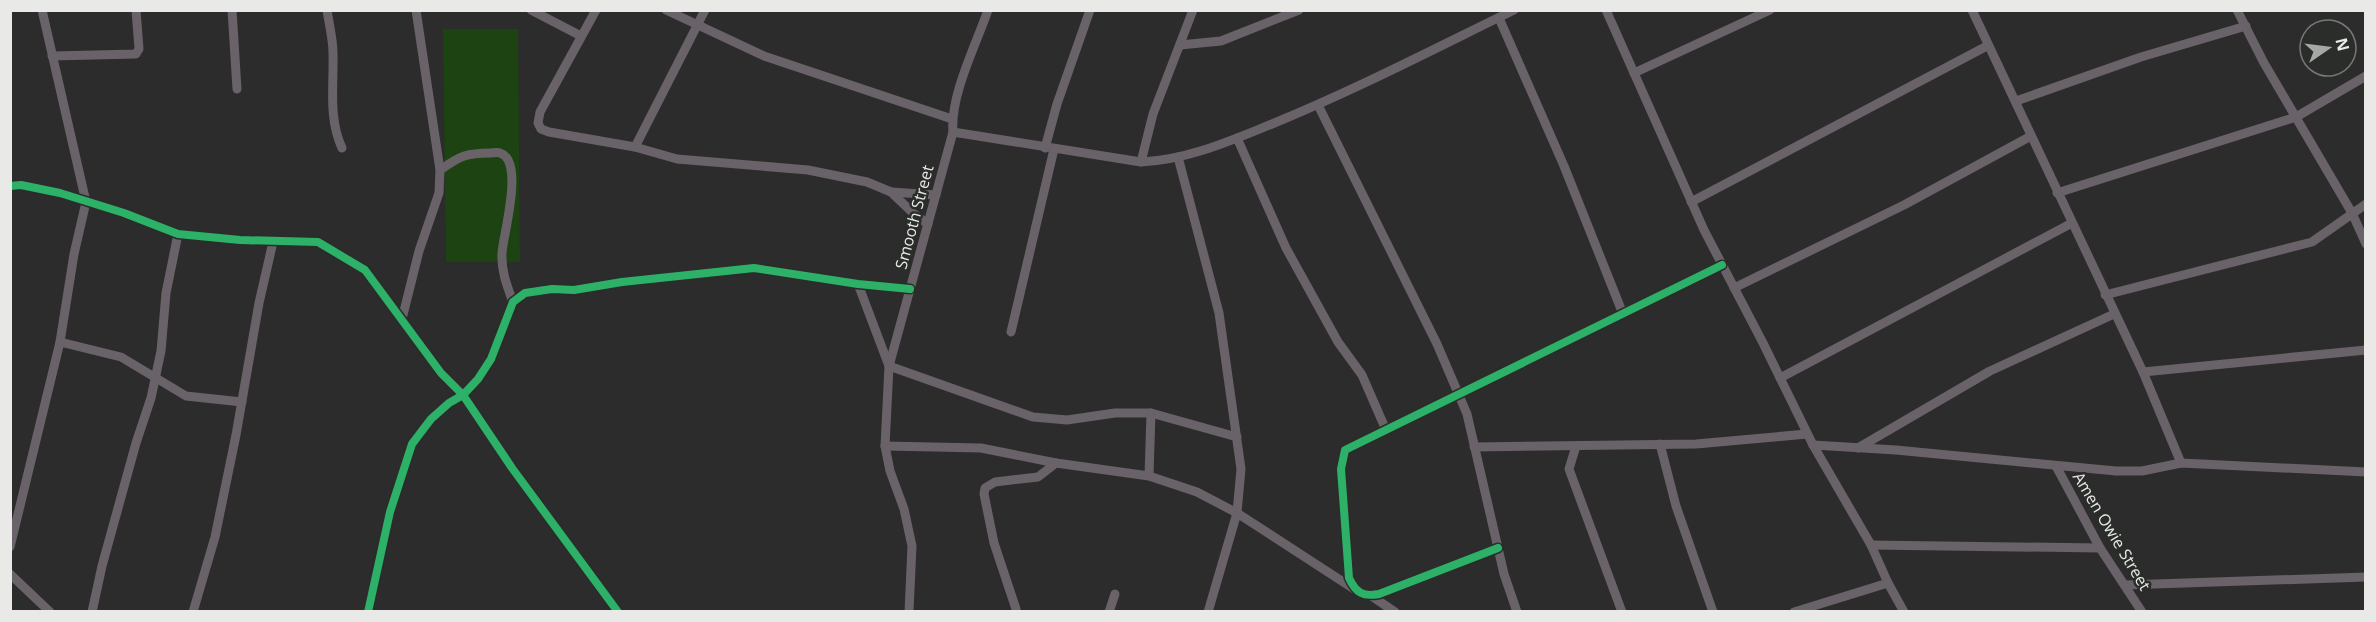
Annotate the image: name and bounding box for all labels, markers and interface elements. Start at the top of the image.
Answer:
north arrow [2298,18,2358,78]
text: N [2330,35,2355,53]
street label: Smooth Street [890,162,939,272]
street label: Amen Owie Street [2068,468,2156,595]

